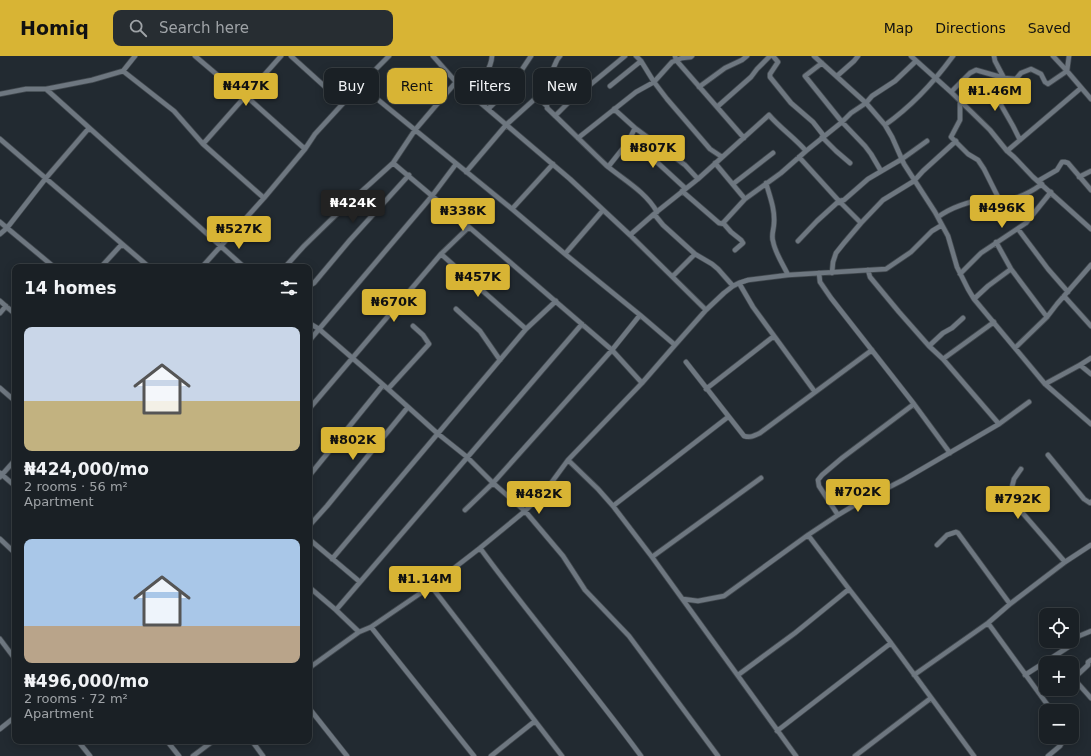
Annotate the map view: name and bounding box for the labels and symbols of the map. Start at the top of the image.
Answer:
pin: ₦447K [218,73,274,107]
pin: ₦1.46M [962,78,1028,112]
pin: ₦807K [625,135,681,169]
pin: ₦424K [325,190,381,224]
pin: ₦496K [974,195,1030,229]
pin: ₦338K [435,198,491,232]
pin: ₦527K [211,216,267,250]
pin: ₦457K [450,264,506,298]
pin: ₦670K [366,289,422,323]
pin: ₦802K [325,427,381,461]
pin: ₦702K [830,479,886,513]
pin: ₦482K [511,481,567,515]
pin: ₦792K [990,486,1046,520]
pin: ₦1.14M [392,566,458,600]

